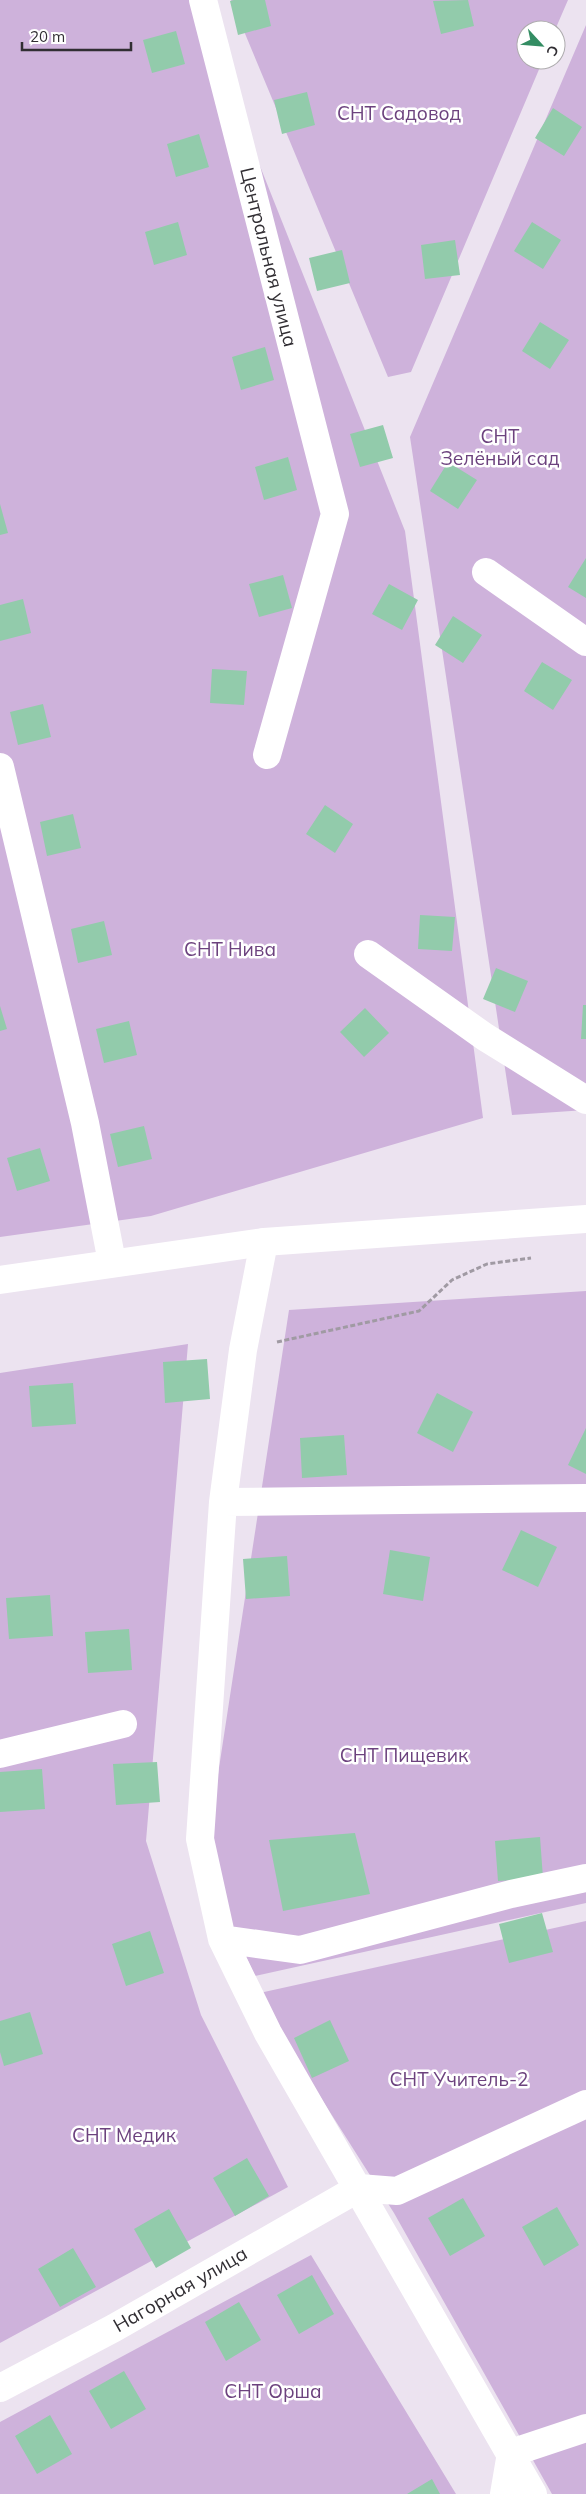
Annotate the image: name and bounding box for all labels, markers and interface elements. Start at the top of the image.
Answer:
scale bar [22,20,131,52]
north arrow [516,20,566,70]
text: 20 m [30,27,65,46]
text: С [542,42,563,59]
park label: СНТ Садовод [337,101,462,125]
street label: Центральная улица [235,165,303,349]
park label: СНТ Зелёный сад [440,424,560,470]
park label: СНТ Нива [184,937,276,961]
park label: СНТ Пищевик [340,1743,469,1767]
park label: СНТ Учитель-2 [390,2067,528,2091]
park label: СНТ Медик [72,2123,177,2147]
street label: Нагорная улица [109,2241,251,2337]
park label: СНТ Орша [224,2379,322,2403]

